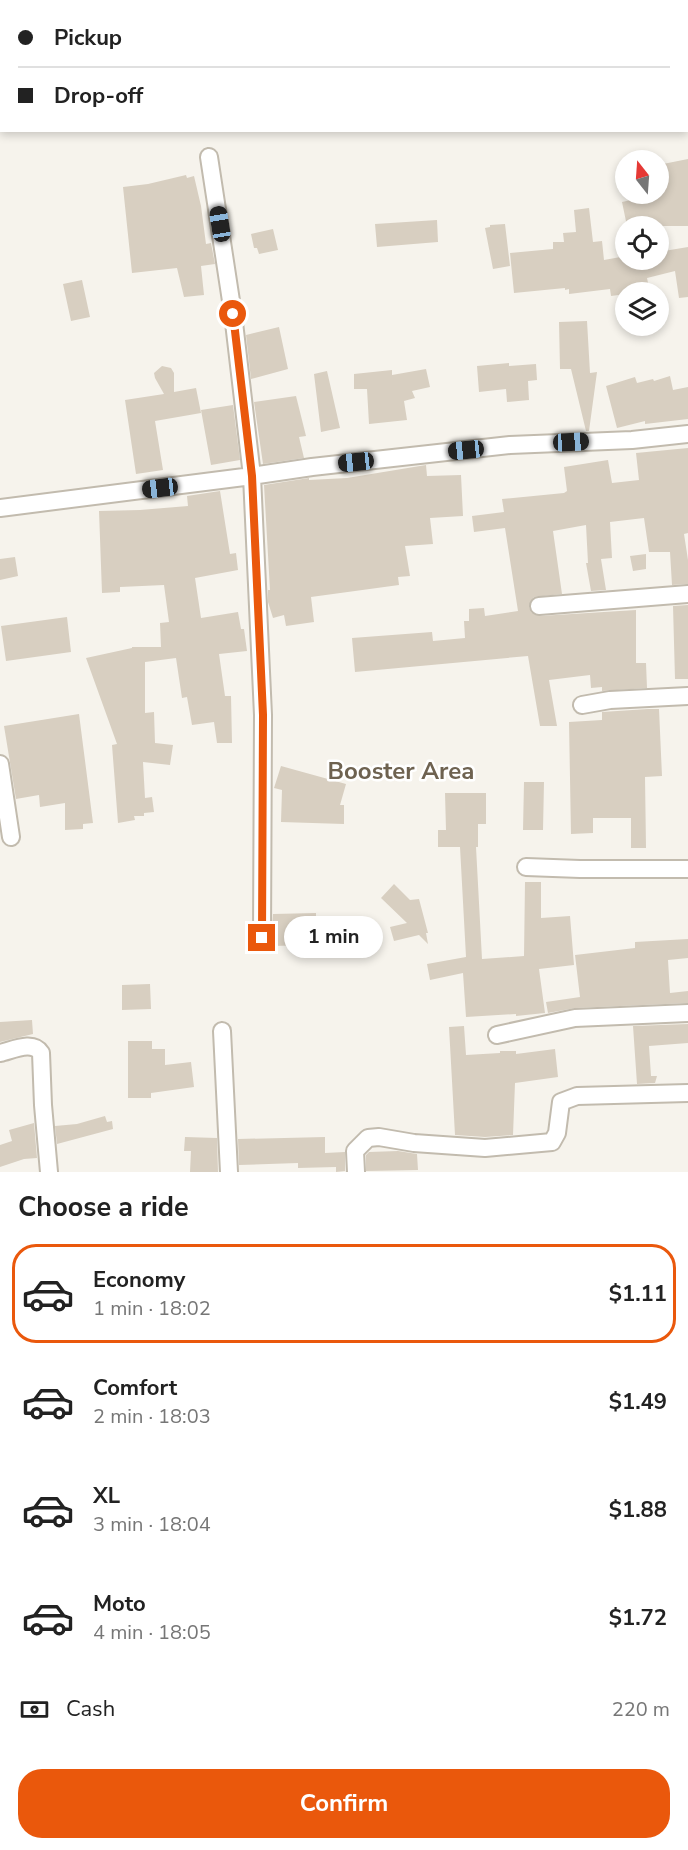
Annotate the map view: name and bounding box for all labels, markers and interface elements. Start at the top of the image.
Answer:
text: Pickup [54,23,122,53]
text: Drop-off [54,81,143,111]
north arrow [615,150,669,204]
map controls [615,150,669,336]
car [208,205,232,243]
button: locate [615,216,669,270]
button: layers [615,282,669,336]
route start [219,300,246,327]
car [553,432,589,452]
car [447,439,485,461]
car [337,451,375,473]
car [141,477,179,499]
district label: Booster Area [328,755,474,787]
callout: 1 min [283,917,382,959]
text: 1 min [308,923,359,950]
route end [248,924,275,951]
text: Choose a ride [18,1189,189,1226]
text: Economy [93,1265,185,1295]
icon: car [21,1267,75,1321]
text: $1.11 [609,1279,667,1309]
text: 1 min · 18:02 [93,1295,211,1322]
text: Comfort [93,1373,177,1403]
icon: car [21,1375,75,1429]
text: $1.49 [609,1387,667,1417]
text: 2 min · 18:03 [93,1403,211,1430]
text: XL [93,1481,120,1511]
icon: car [21,1483,75,1537]
text: $1.88 [609,1495,667,1525]
text: 3 min · 18:04 [93,1511,211,1538]
text: Moto [93,1589,146,1619]
icon: car [21,1591,75,1645]
text: $1.72 [609,1603,667,1633]
text: 4 min · 18:05 [93,1619,211,1646]
icon: cash [18,1693,51,1726]
text: Cash [66,1694,115,1724]
text: 220 m [612,1696,670,1723]
button: Confirm [18,1769,670,1838]

